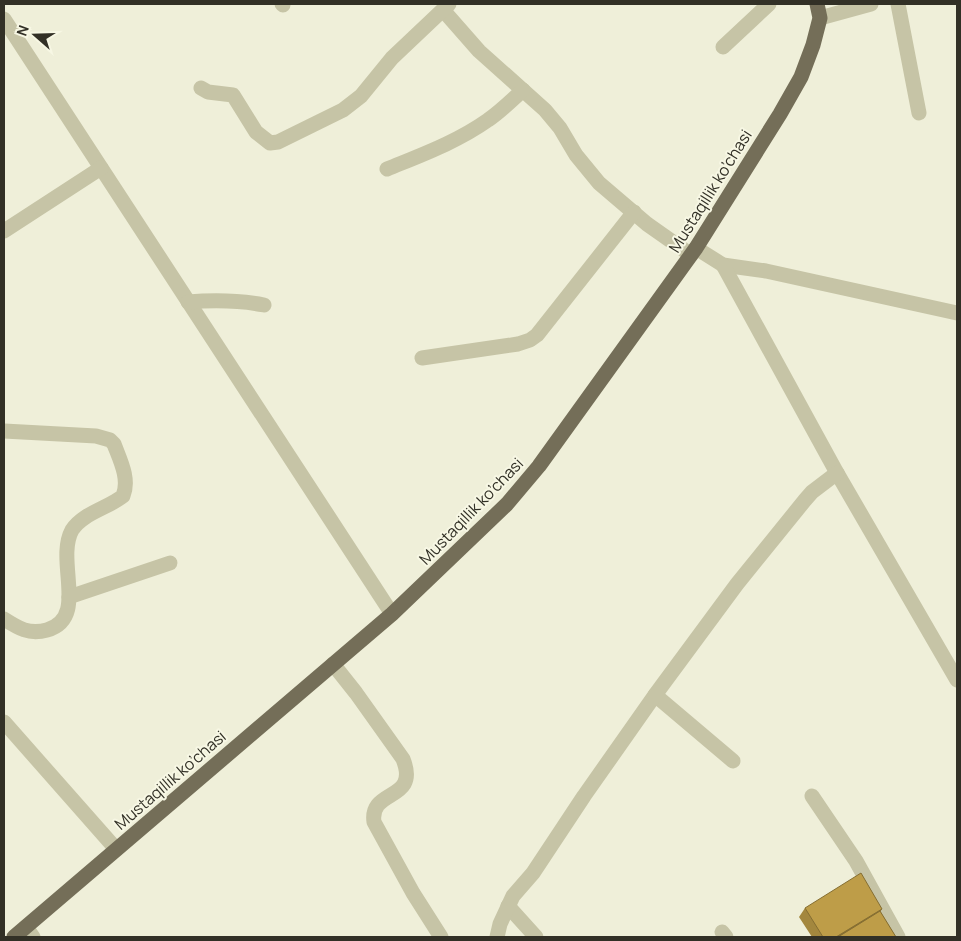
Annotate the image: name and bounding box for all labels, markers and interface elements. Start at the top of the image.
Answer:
north arrow [10,10,60,60]
text: N [12,22,33,38]
street label: Mustaqillik ko’chasi [663,125,757,257]
street label: Mustaqillik ko’chasi [414,453,528,569]
street label: Mustaqillik ko’chasi [110,725,230,835]

